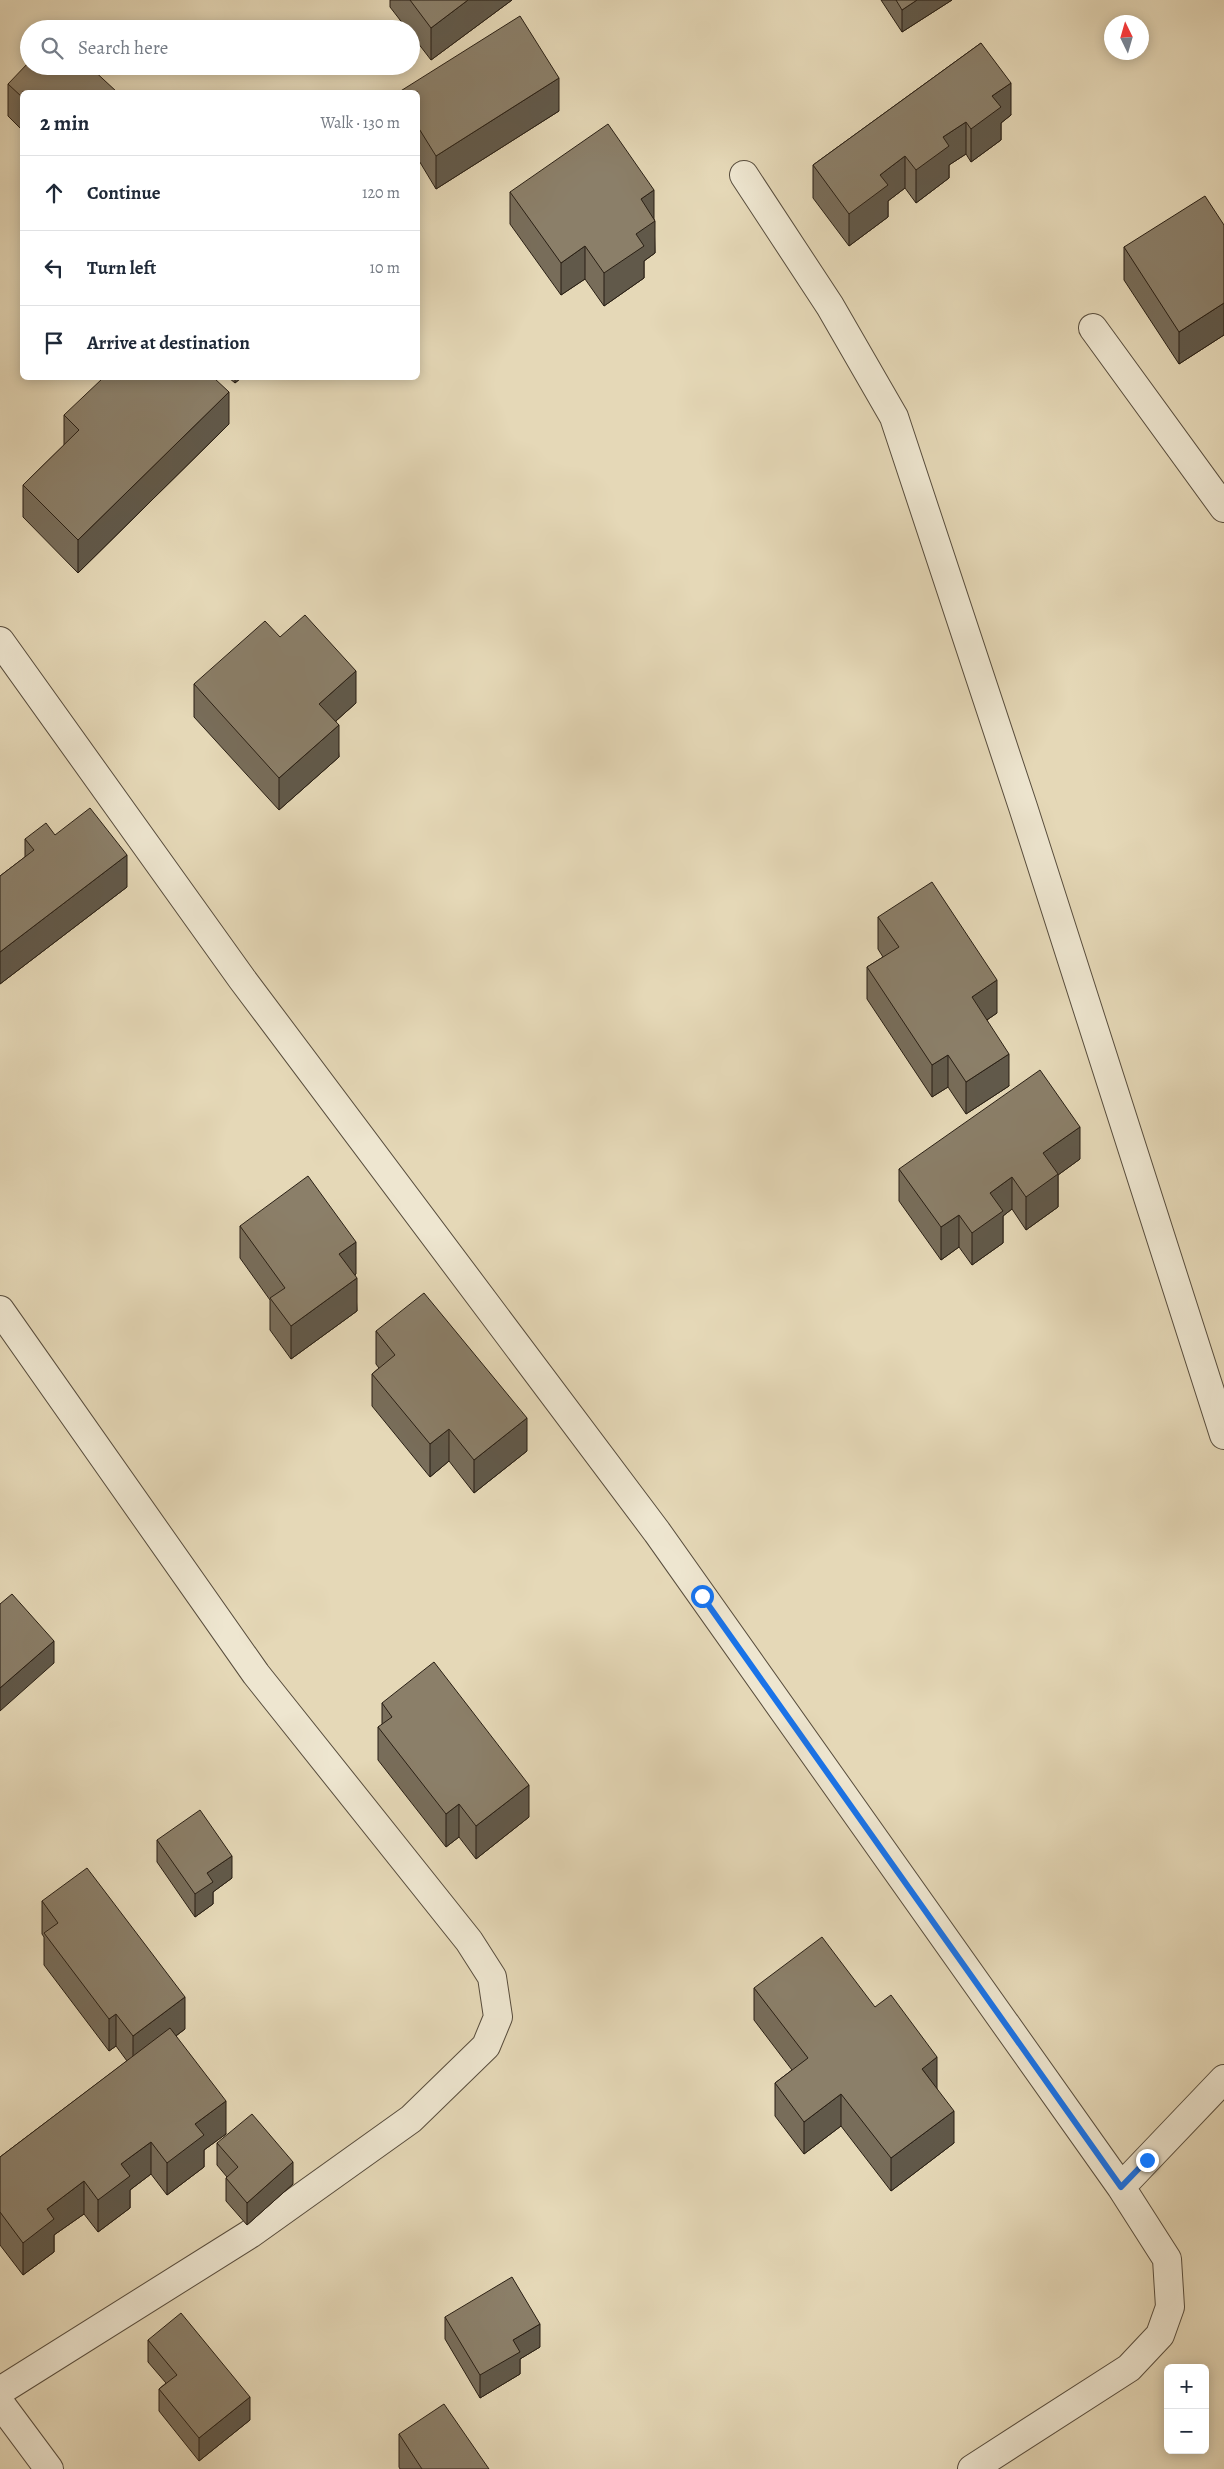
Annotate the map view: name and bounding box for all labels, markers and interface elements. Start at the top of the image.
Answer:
north arrow [1104,15,1149,60]
search box [20,20,420,75]
icon: search [38,34,66,62]
text: Search here [78,35,168,61]
text: 2 min [40,109,89,137]
text: Walk · 130 m [320,112,400,134]
icon: ahead [40,179,68,207]
text: Continue [87,180,161,206]
text: 120 m [362,182,400,204]
icon: left [40,254,68,282]
text: Turn left [87,255,156,281]
text: 10 m [370,257,400,279]
icon: arrive [40,329,68,357]
text: Arrive at destination [87,330,250,356]
route start [691,1585,714,1608]
route end [1136,2149,1159,2172]
map controls [1164,2364,1209,2454]
button: + [1164,2364,1209,2409]
button: − [1164,2409,1209,2454]

